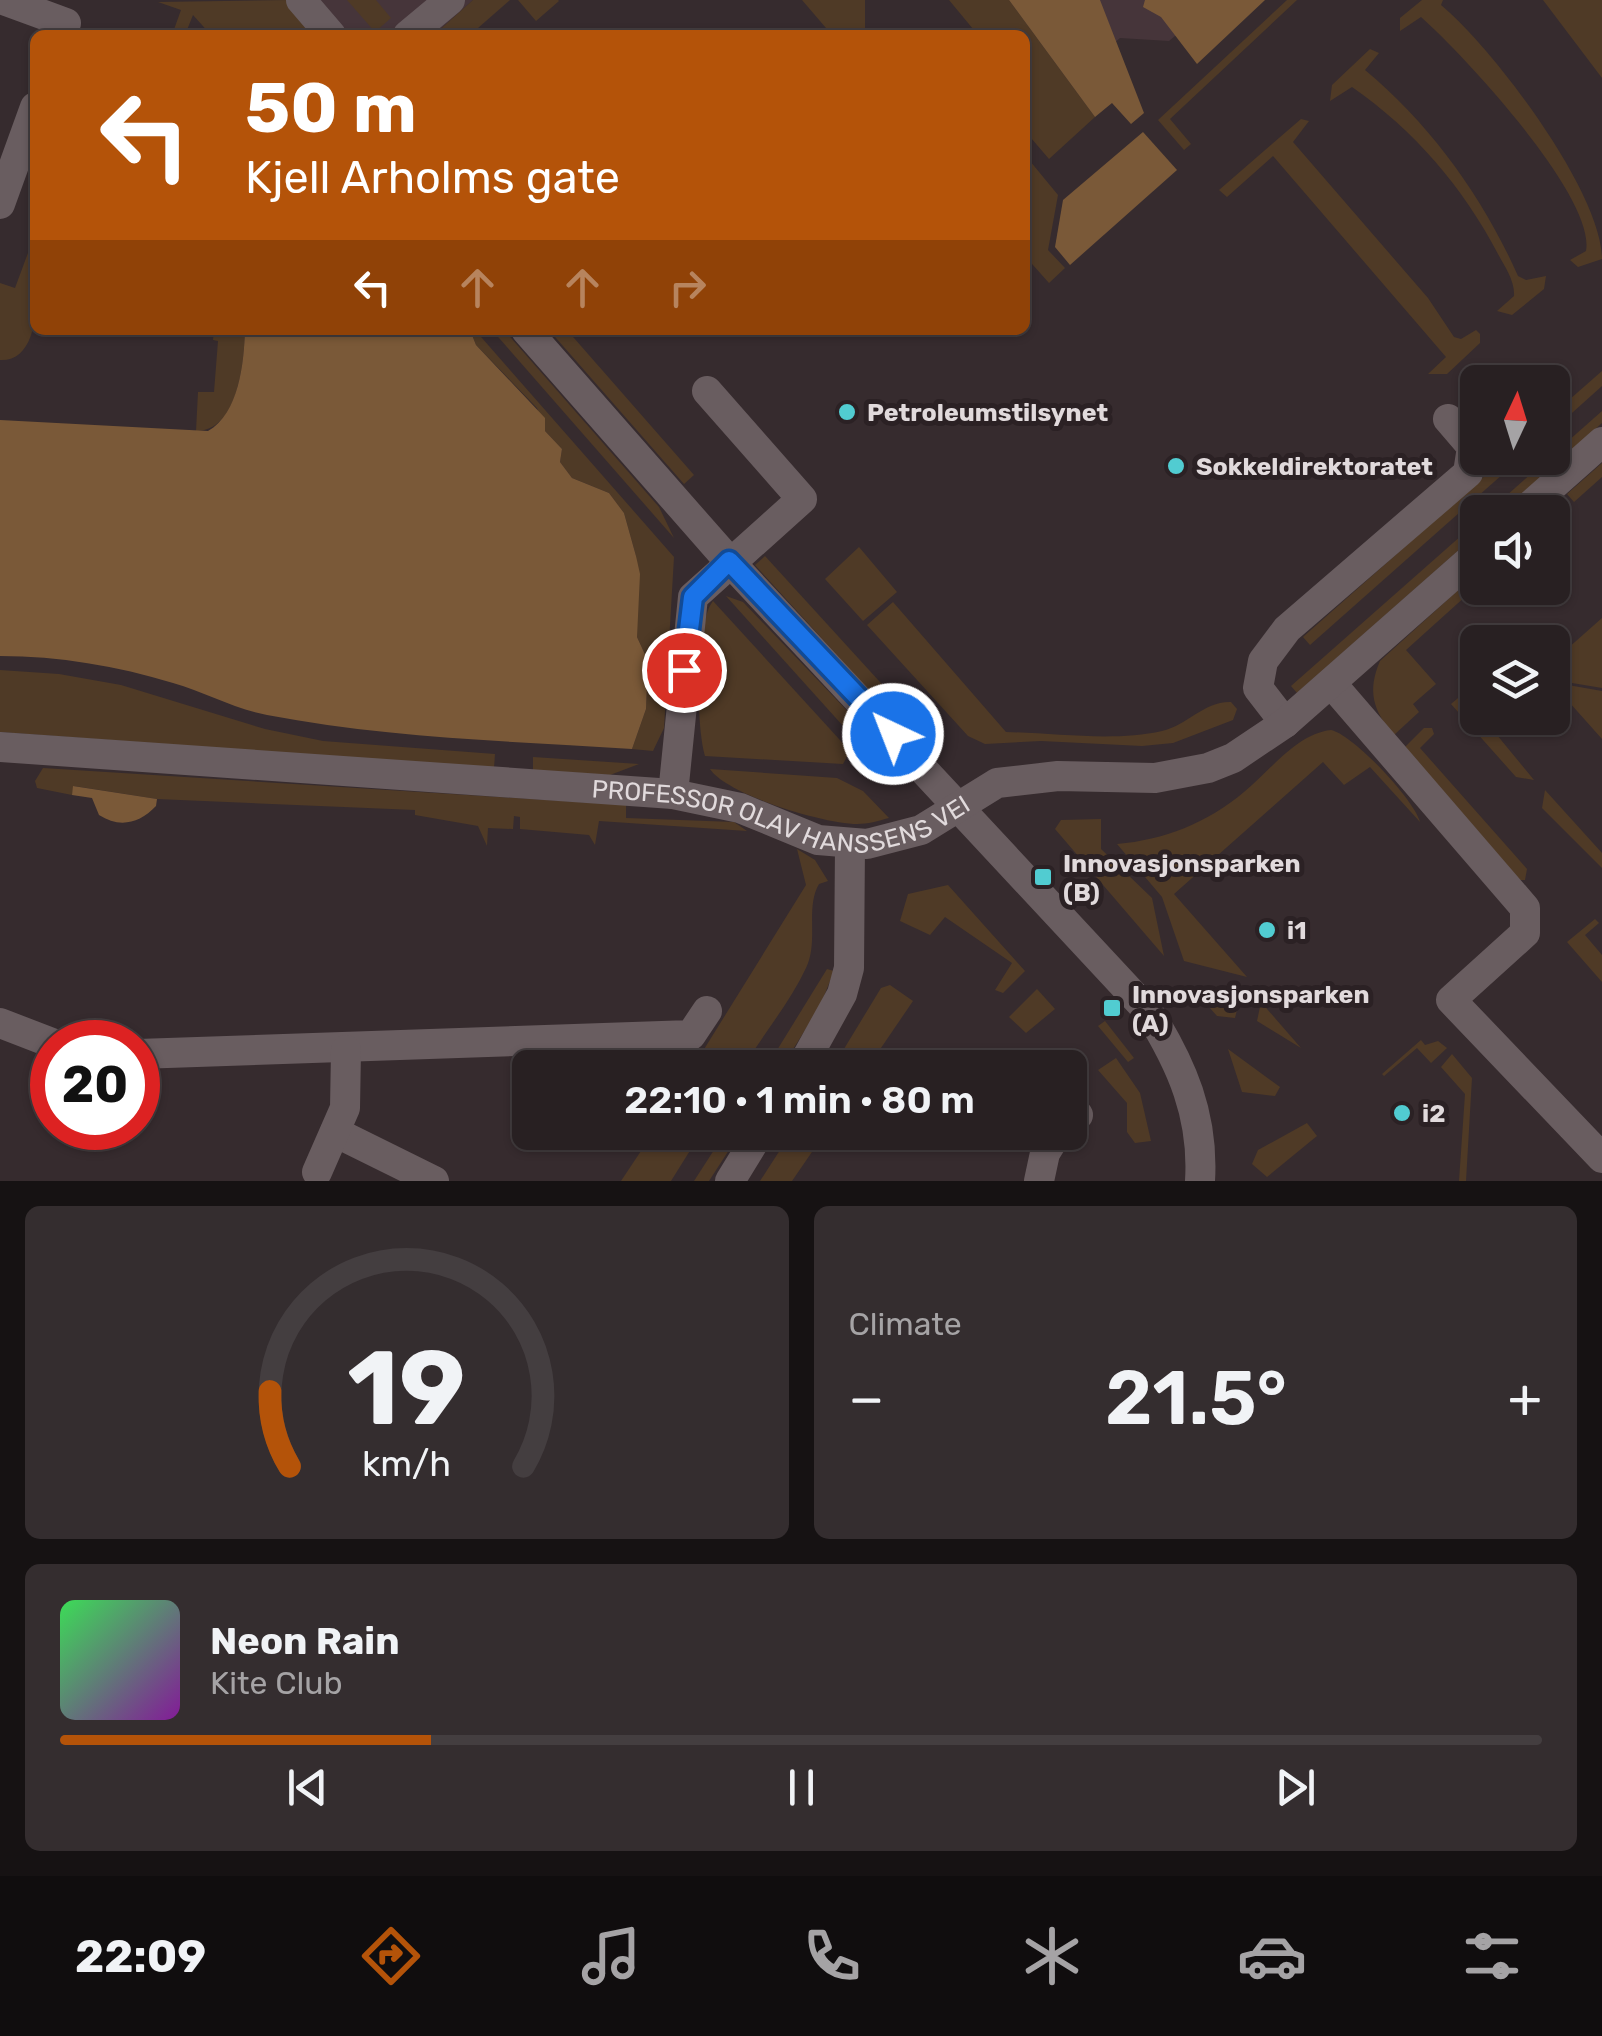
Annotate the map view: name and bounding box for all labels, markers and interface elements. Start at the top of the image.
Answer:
text: 50 m [245,67,417,150]
icon: left [80,70,210,200]
text: Kjell Arholms gate [245,151,620,204]
icon: left [345,260,400,315]
icon: ahead [450,260,505,315]
icon: ahead [555,260,610,315]
icon: right [660,260,715,315]
north arrow [1460,365,1570,475]
map controls [1460,365,1570,735]
place label: Petroleumstilsynet [867,398,1109,427]
marker: Petroleumstilsynet [836,401,858,423]
place label: Sokkeldirektoratet [1196,452,1433,481]
marker: Sokkeldirektoratet [1165,455,1187,477]
button: sound [1460,495,1570,605]
button: layers [1460,625,1570,735]
pin [642,628,727,713]
icon: arrive [657,643,712,698]
position arrow [841,682,945,786]
street label: PROFESSOR OLAV HANSSENS VEI [582,772,976,808]
text: PROFESSOR OLAV HANSSENS VEI [591,774,975,859]
place label: Innovasjonsparken (B) [1063,849,1301,907]
marker: Innovasjonsparken (B) [1032,866,1054,888]
place label: i1 [1287,916,1307,945]
marker: i1 [1256,919,1278,941]
place label: Innovasjonsparken (A) [1132,980,1370,1038]
marker: Innovasjonsparken (A) [1101,997,1123,1019]
speed limit sign: 20 [30,1020,160,1150]
text: 22:10 · 1 min · 80 m [624,1077,975,1123]
place label: i2 [1422,1099,1445,1128]
marker: i2 [1391,1102,1413,1124]
text: Climate [849,1305,962,1343]
text: 19 [348,1327,466,1450]
text: 21.5° [1105,1354,1287,1443]
text: − [849,1366,884,1431]
text: + [1508,1366,1542,1431]
text: km/h [362,1443,451,1485]
text: Neon Rain [210,1618,400,1664]
text: Kite Club [210,1664,343,1702]
icon: previous [280,1760,335,1815]
icon: pause [774,1760,829,1815]
icon: next [1268,1760,1323,1815]
icon: directions [356,1921,426,1991]
icon: music [576,1921,646,1991]
icon: phone [797,1921,867,1991]
icon: climate [1017,1921,1087,1991]
icon: car [1237,1921,1307,1991]
icon: filters [1457,1921,1527,1991]
text: 22:09 [75,1930,206,1983]

